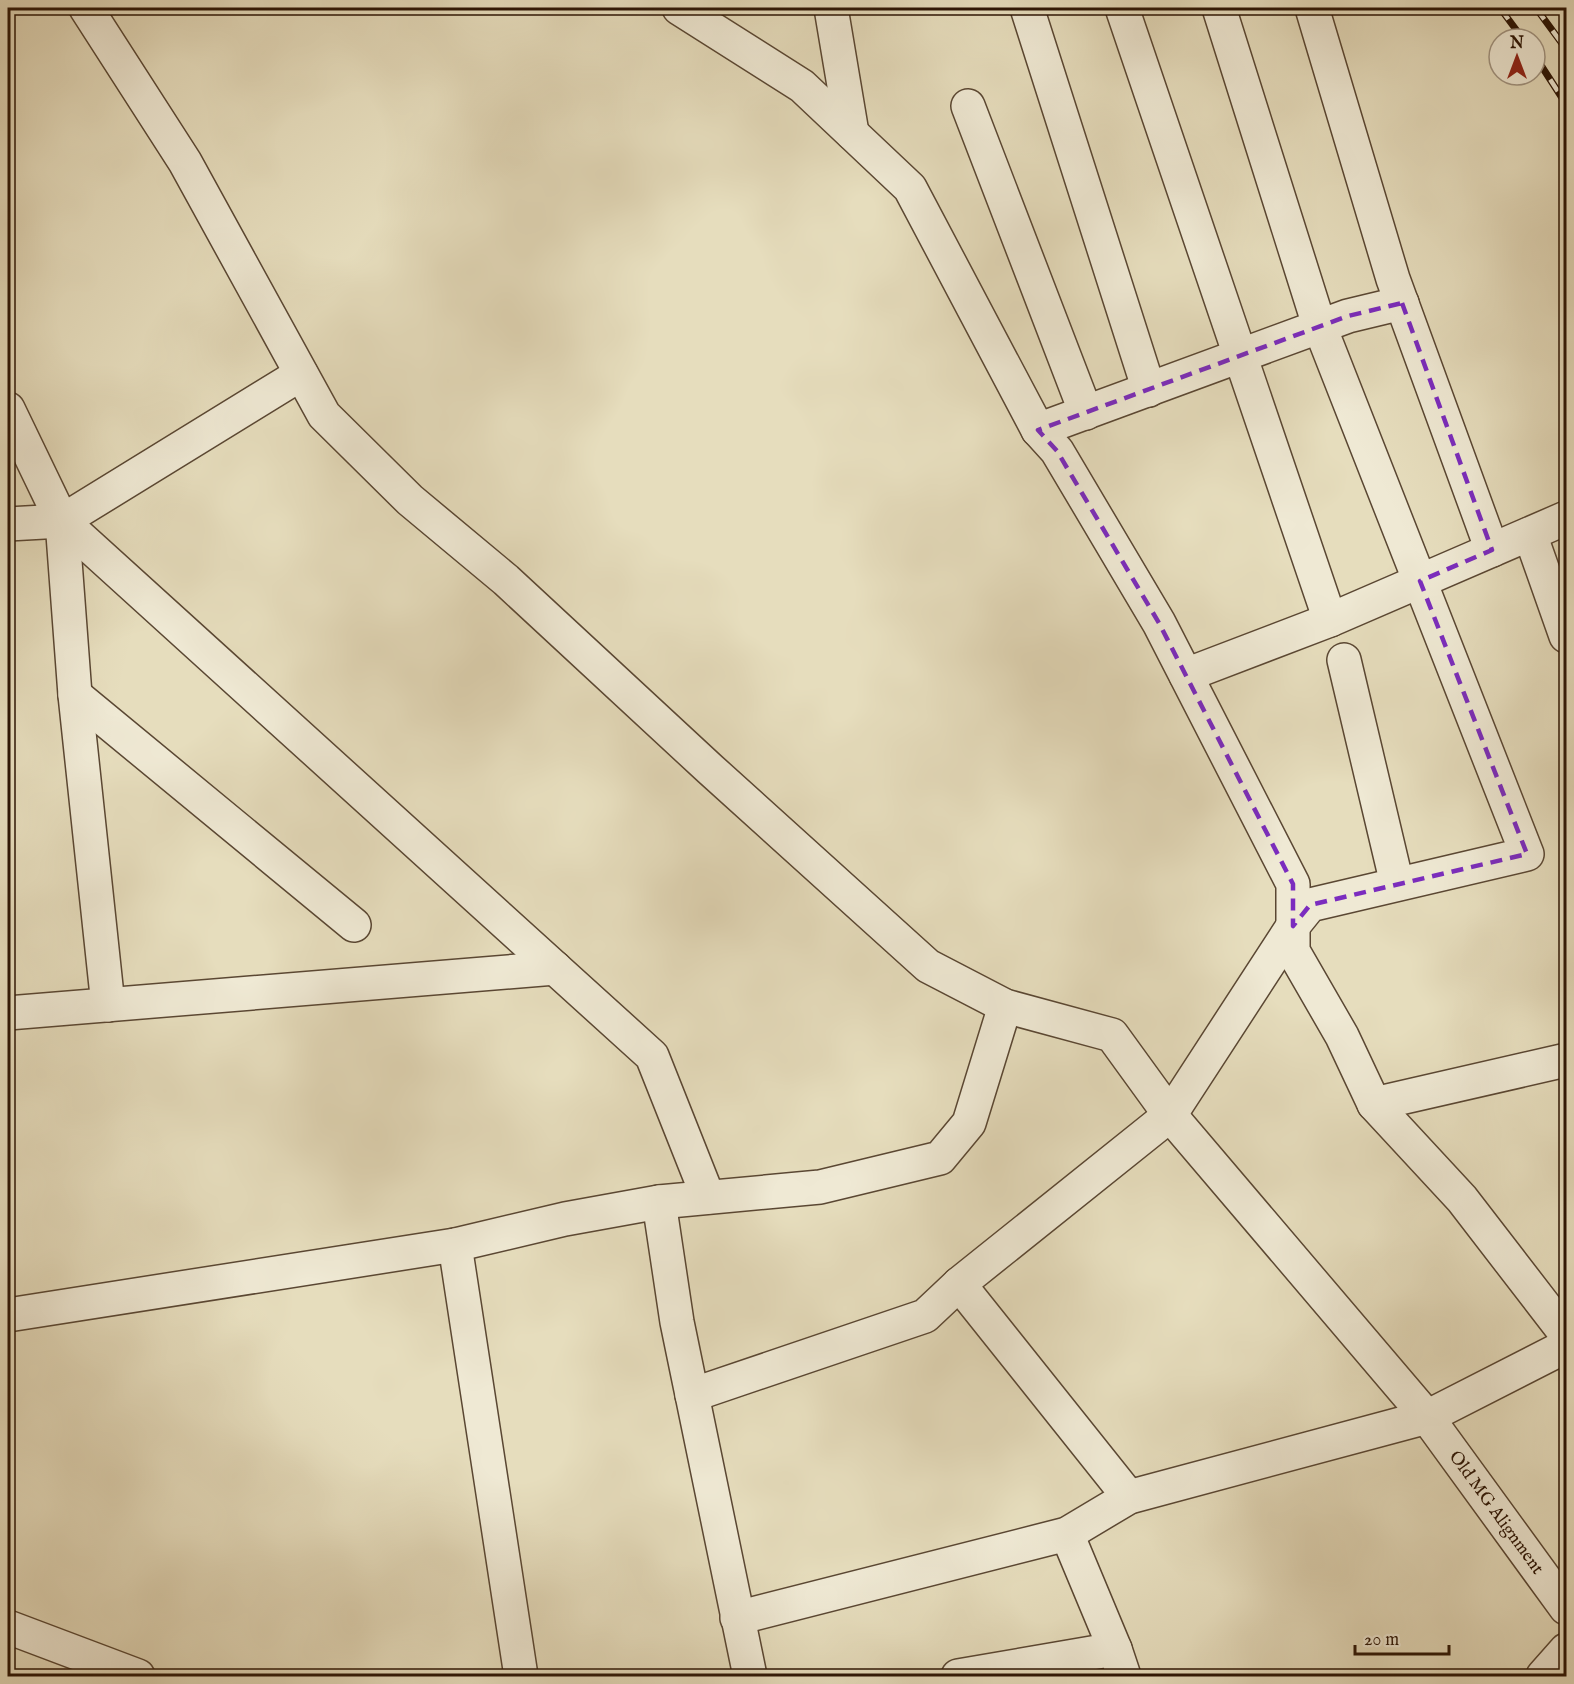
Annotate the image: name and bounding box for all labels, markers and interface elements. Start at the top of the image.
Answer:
north arrow [1487,27,1547,87]
text: N [1509,34,1524,54]
street label: Old MG Alignment [1443,1447,1548,1579]
scale bar [1355,1618,1450,1656]
text: 20 m [1364,1629,1399,1652]

